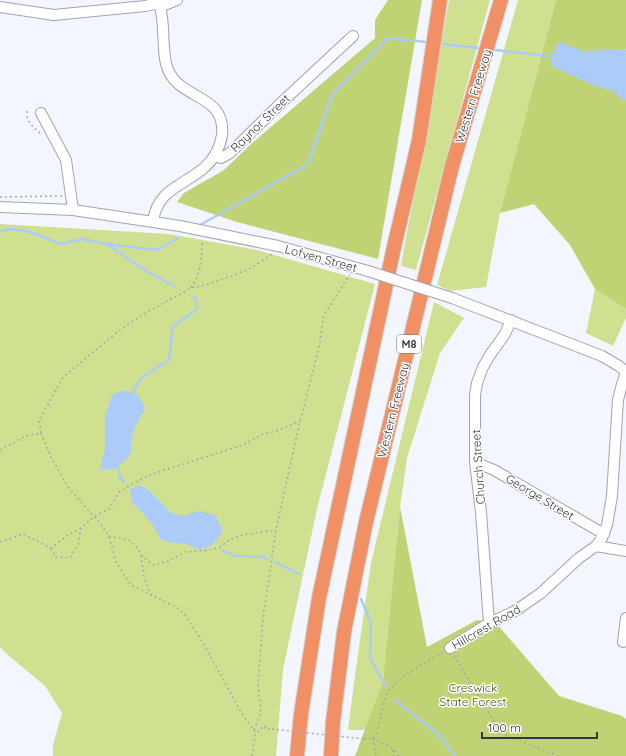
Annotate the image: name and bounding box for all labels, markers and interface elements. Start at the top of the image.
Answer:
street label: Western Freeway [452,47,494,145]
street label: Raynor Street [227,91,293,155]
street label: Lofven Street [283,241,359,275]
road number: M8 [397,335,421,353]
street label: Western Freeway [374,361,412,459]
street label: Church Street [468,429,488,505]
street label: George Street [503,471,577,523]
street label: Hillcrest Road [449,601,523,653]
park label: Creswick State Forest [440,680,506,709]
scale bar [482,714,597,740]
text: 100 m [488,720,521,735]

